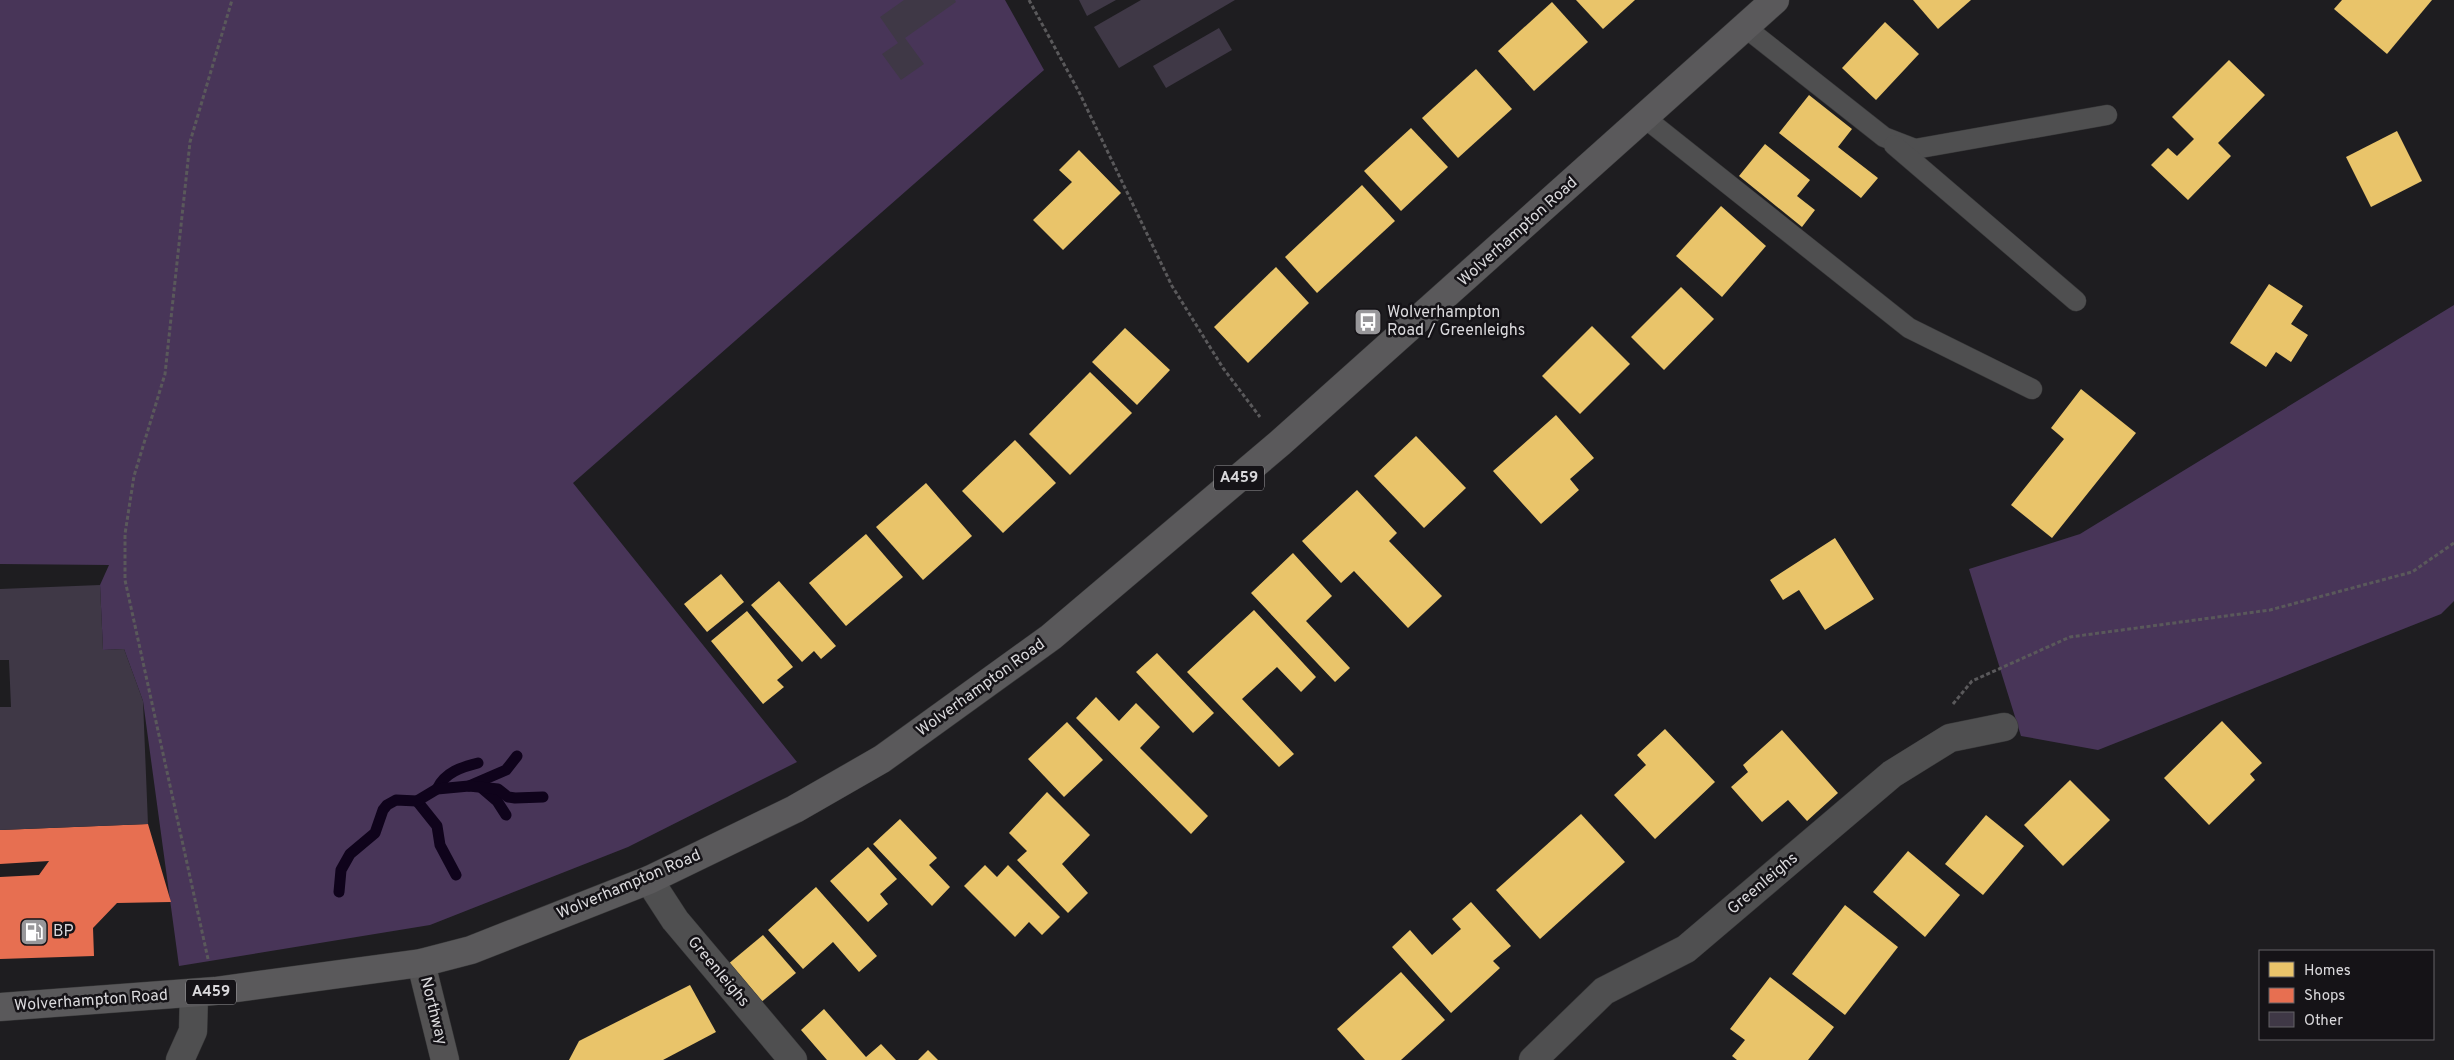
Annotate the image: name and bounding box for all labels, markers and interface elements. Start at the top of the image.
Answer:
street label: Wolverhampton Road [1454,173,1582,291]
place label: Wolverhampton Road / Greenleighs [1387,303,1525,341]
bus stop icon: Wolverhampton Road / Greenleighs [1353,307,1383,337]
road number: A459 [1214,466,1264,490]
street label: Wolverhampton Road [913,635,1049,741]
street label: Wolverhampton Road [554,846,704,924]
street label: Greenleighs [1724,849,1802,919]
fuel station icon: BP [19,917,49,947]
place label: BP [53,922,74,942]
street label: Greenleighs [683,933,753,1011]
legend [2259,950,2434,1040]
text: Homes [2304,962,2351,981]
street label: Northway [415,975,451,1047]
road number: A459 [186,980,236,1004]
street label: Wolverhampton Road [13,986,169,1016]
text: Shops [2304,987,2345,1006]
text: Other [2304,1012,2343,1031]

